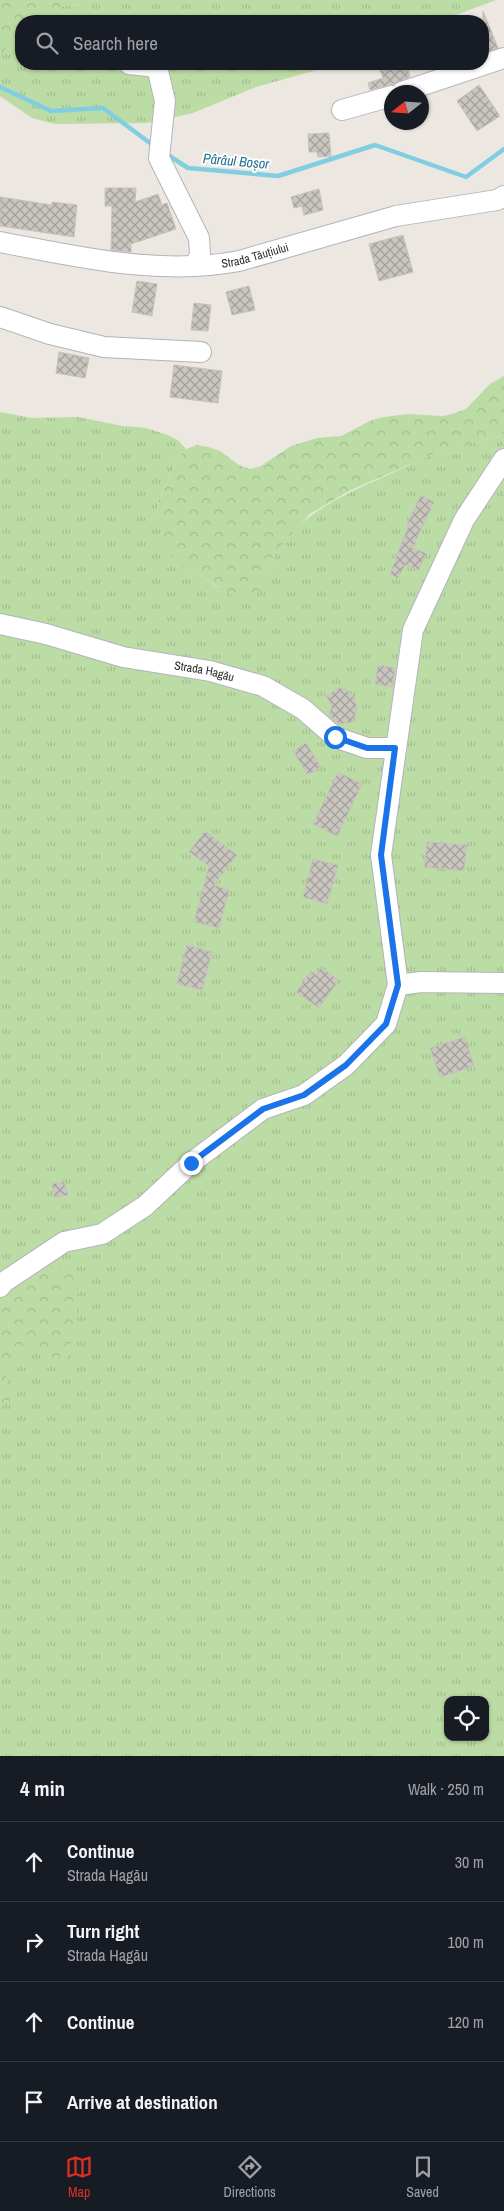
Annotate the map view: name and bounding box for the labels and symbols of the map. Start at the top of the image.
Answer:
north arrow [384,85,429,130]
water label: Pârâul Boșor [202,149,271,173]
street label: Strada Tăuțiului [220,239,291,272]
street label: Strada Hagău [173,657,236,685]
route start [324,726,347,749]
route end [180,1152,203,1175]

